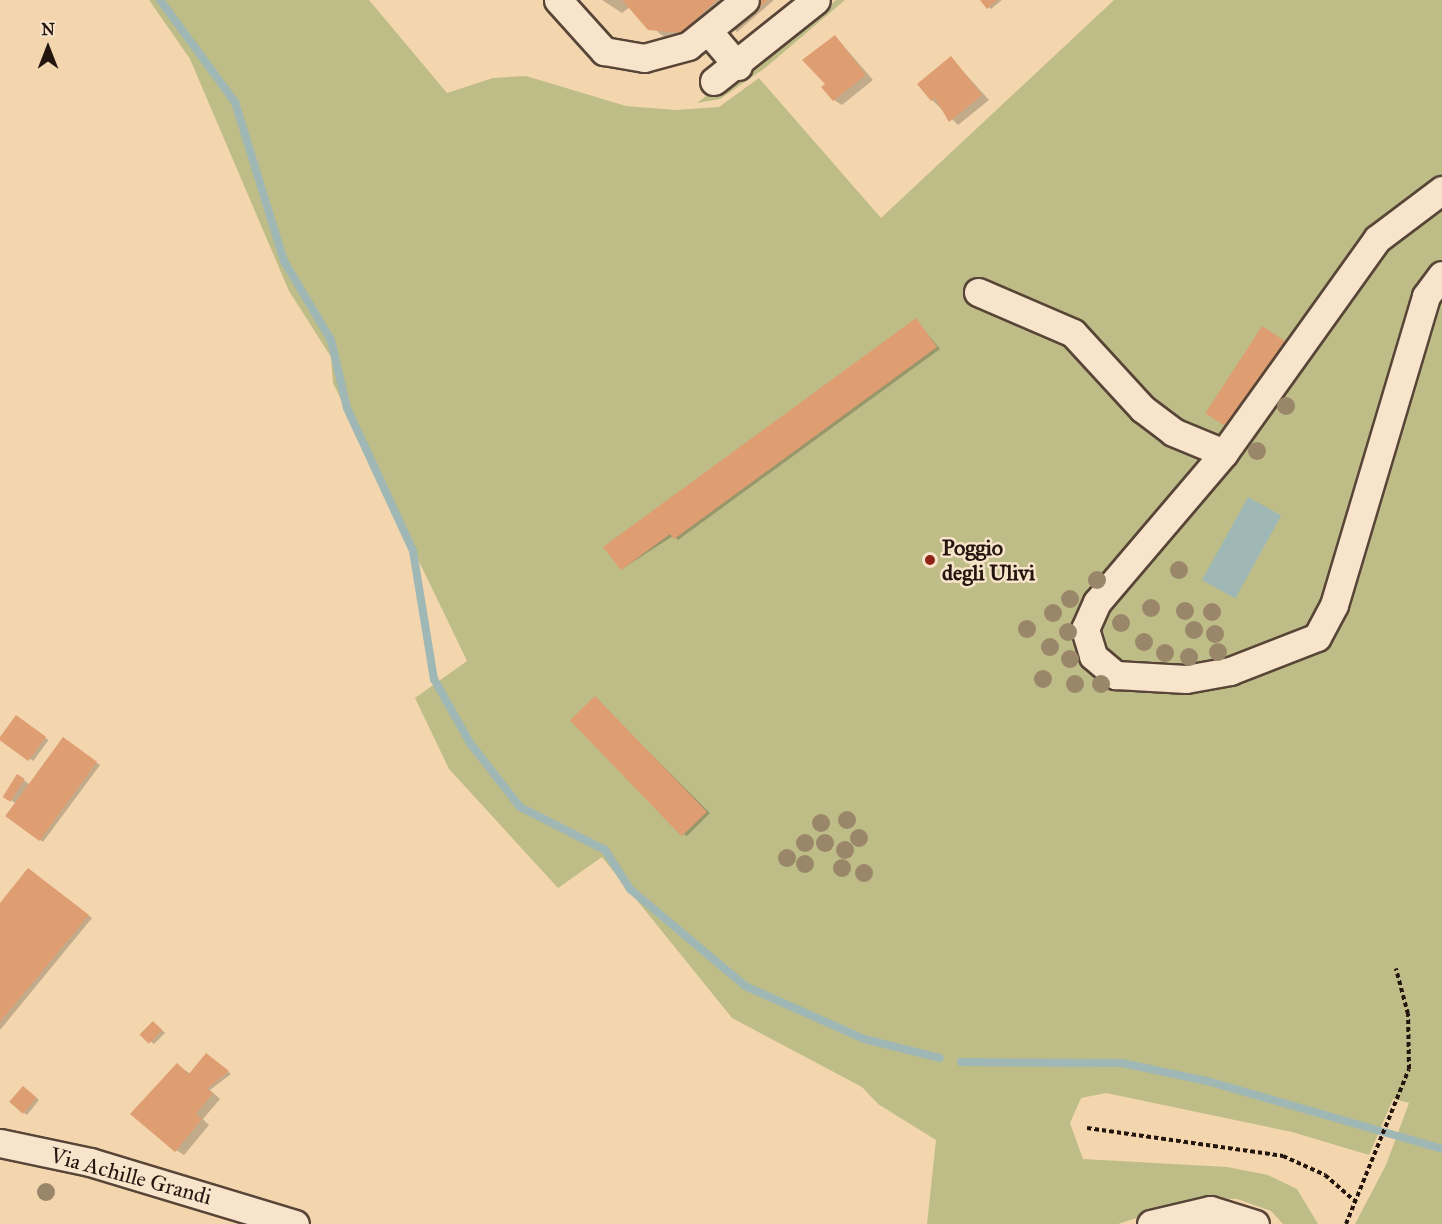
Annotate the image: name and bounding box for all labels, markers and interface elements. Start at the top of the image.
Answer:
north arrow [18,18,78,78]
text: N [41,20,55,39]
place label: Poggio degli Ulivi [942,534,1035,586]
marker: Poggio degli Ulivi [923,553,937,567]
street label: Via Achille Grandi [47,1142,215,1210]

